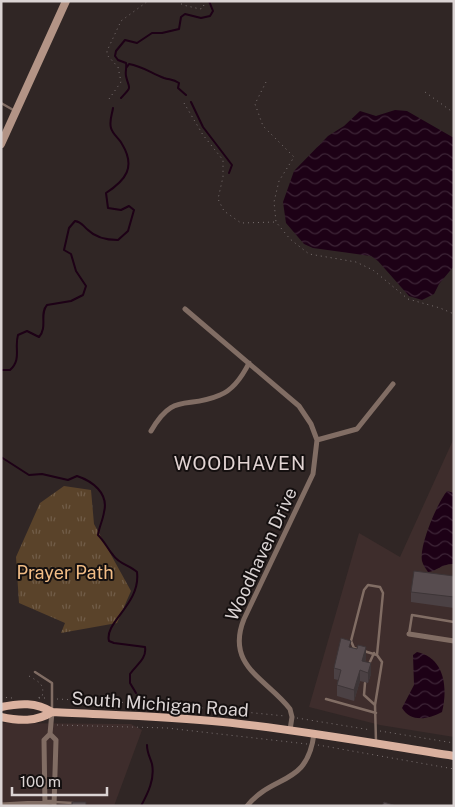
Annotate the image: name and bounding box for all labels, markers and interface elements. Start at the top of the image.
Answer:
district label: WOODHAVEN [174,452,306,474]
street label: Woodhaven Drive [221,484,301,624]
park label: Prayer Path [16,562,114,583]
street label: South Michigan Road [71,687,249,721]
scale bar [12,764,108,796]
text: 100 m [20,773,61,790]

